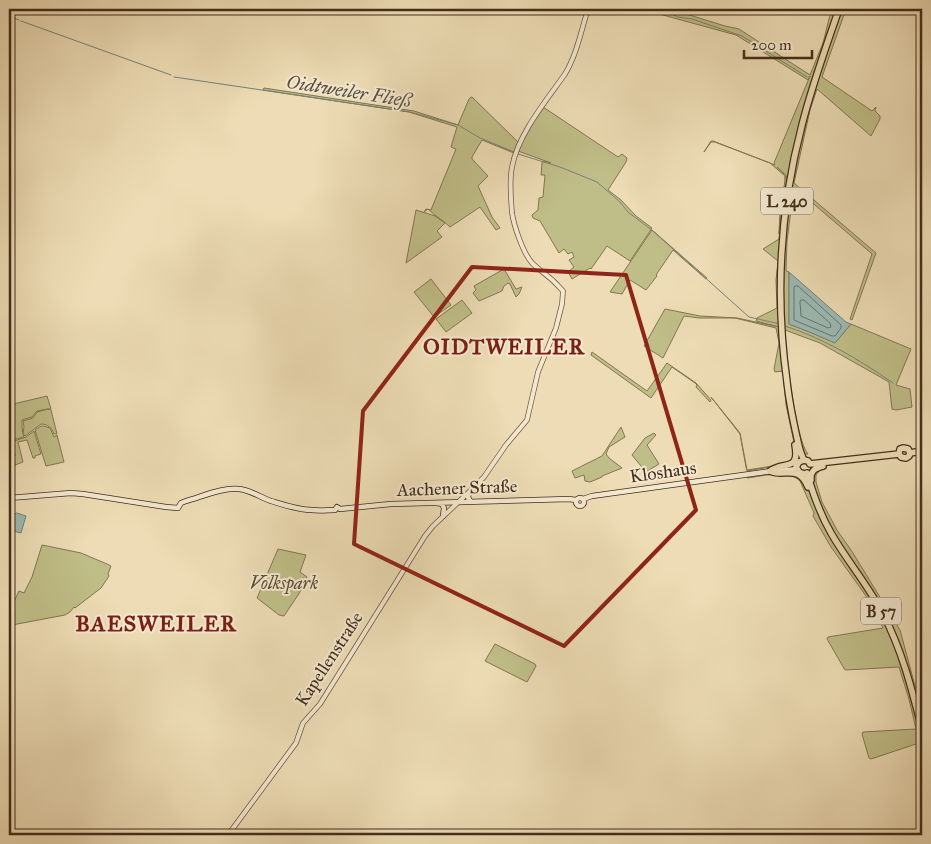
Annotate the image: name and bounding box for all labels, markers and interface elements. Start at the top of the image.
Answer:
scale bar [744,28,811,60]
text: 200 m [751,36,792,54]
water label: Oidtweiler Fließ [285,70,415,112]
road number: L 240 [761,188,813,215]
district label: OIDTWEILER [423,333,585,360]
street label: Kloshaus [628,456,698,488]
street label: Aachener Straße [395,475,518,501]
park label: Volkspark [250,572,318,595]
road number: B 57 [861,598,901,624]
street label: Kapellenstraße [290,608,368,710]
district label: BAESWEILER [75,610,237,637]

